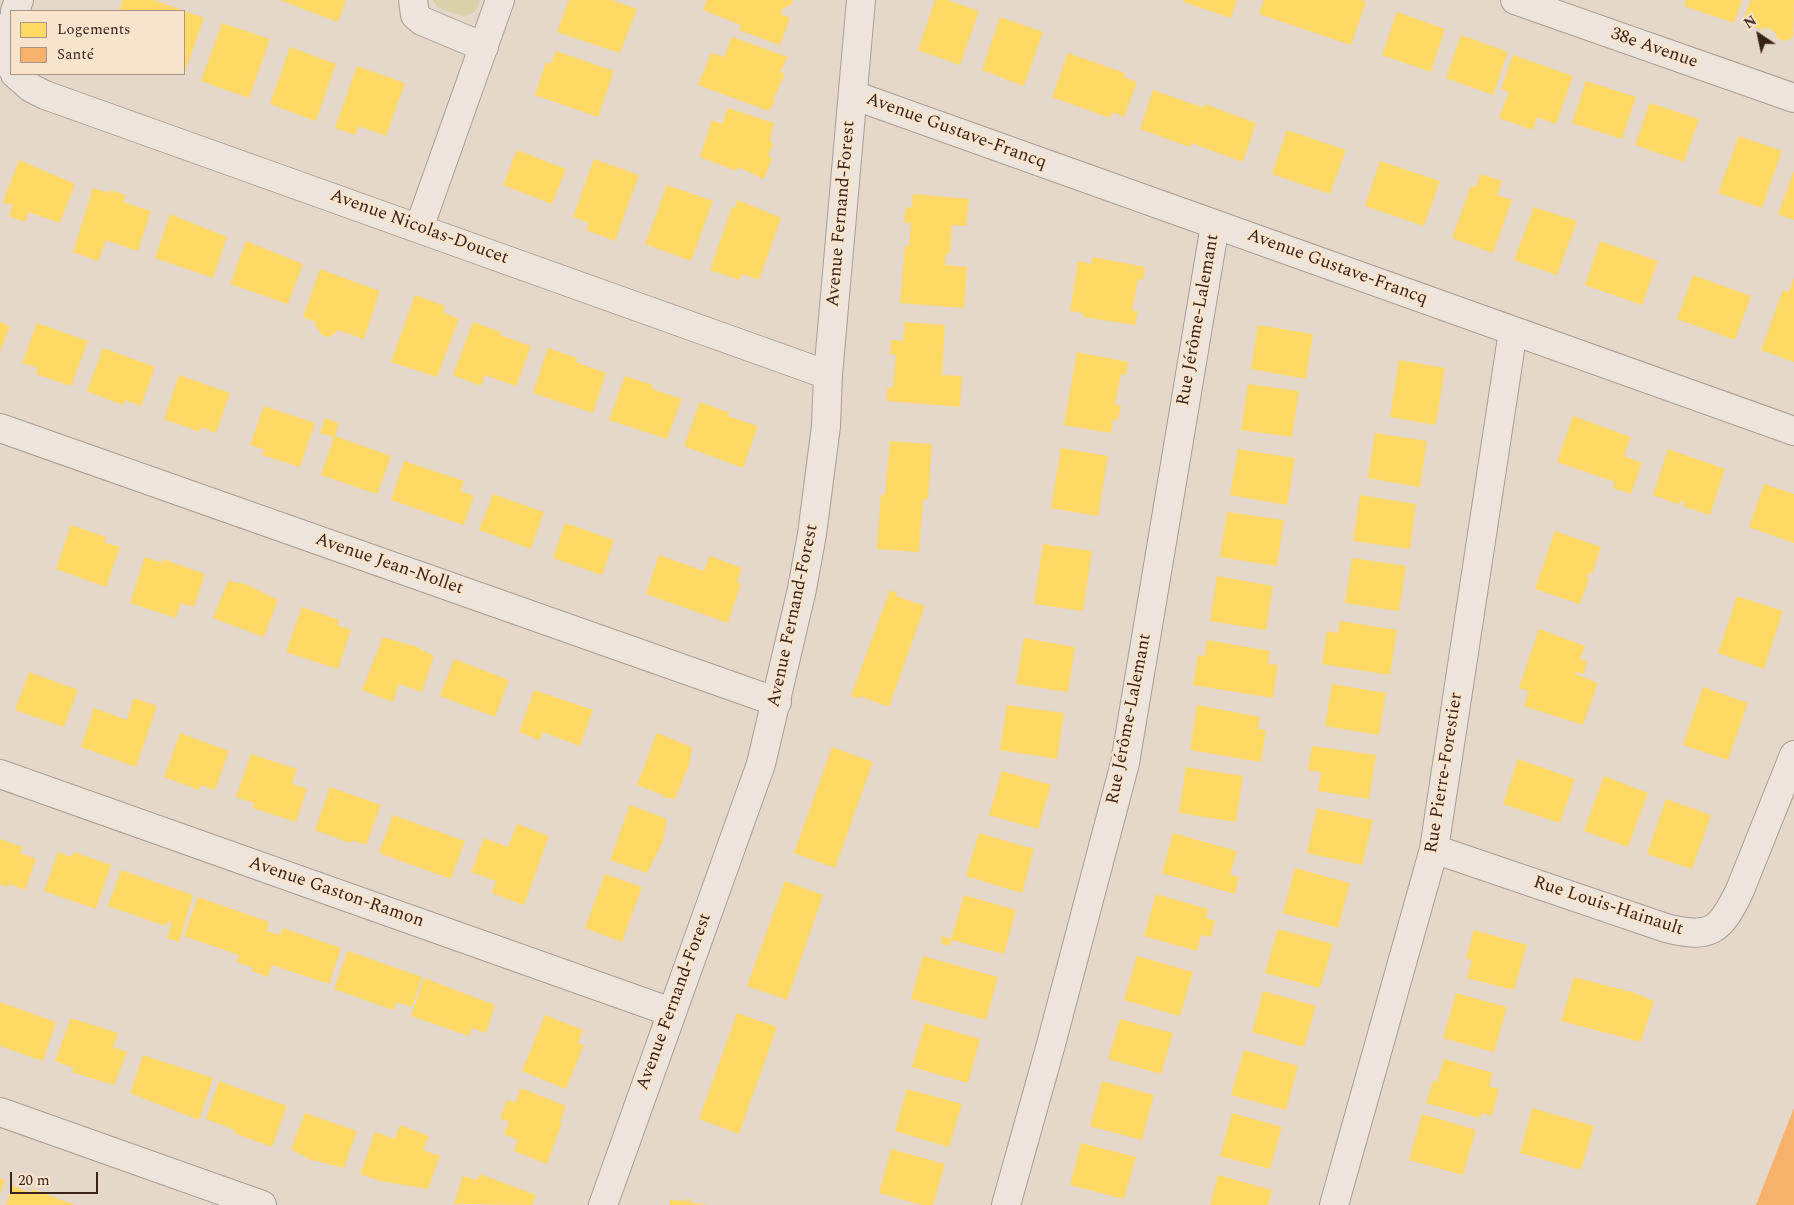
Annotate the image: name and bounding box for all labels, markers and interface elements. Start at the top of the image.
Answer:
legend [10,10,185,75]
north arrow [1734,10,1784,60]
text: N [1740,10,1761,34]
text: Logements [57,18,131,41]
street label: 38e Avenue [1608,24,1700,74]
text: Santé [57,43,94,66]
street label: Avenue Gustave-Francq [863,89,1049,175]
street label: Avenue Fernand-Forest [823,120,861,308]
street label: Avenue Nicolas-Doucet [327,186,511,270]
street label: Avenue Gustave-Francq [1244,225,1430,311]
street label: Rue Jérôme-Lalemant [1173,233,1225,407]
street label: Avenue Fernand-Forest [764,522,824,710]
street label: Avenue Jean-Nollet [312,530,466,600]
street label: Rue Jérôme-Lalemant [1103,632,1157,806]
street label: Rue Pierre-Forestier [1422,691,1468,855]
street label: Avenue Gaston-Ramon [245,853,427,933]
street label: Rue Louis-Hainault [1530,873,1686,941]
street label: Avenue Fernand-Forest [633,911,717,1093]
scale bar [12,1162,100,1194]
text: 20 m [18,1169,50,1192]

